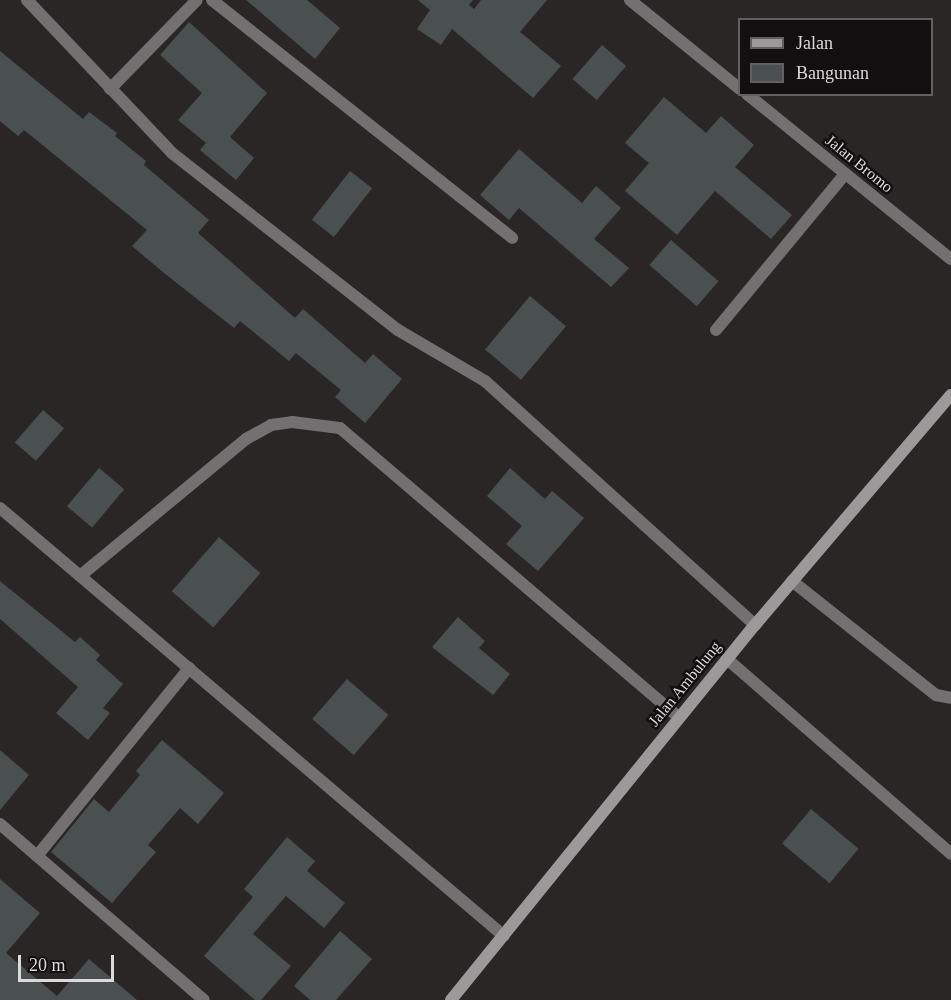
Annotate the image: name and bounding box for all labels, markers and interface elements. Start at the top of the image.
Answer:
legend [738,18,933,96]
text: Jalan [796,33,833,53]
text: Bangunan [796,63,869,83]
street label: Jalan Bromo [821,131,897,197]
street label: Jalan Ambulung [644,637,726,731]
scale bar [21,943,117,981]
text: 20 m [29,955,66,975]

